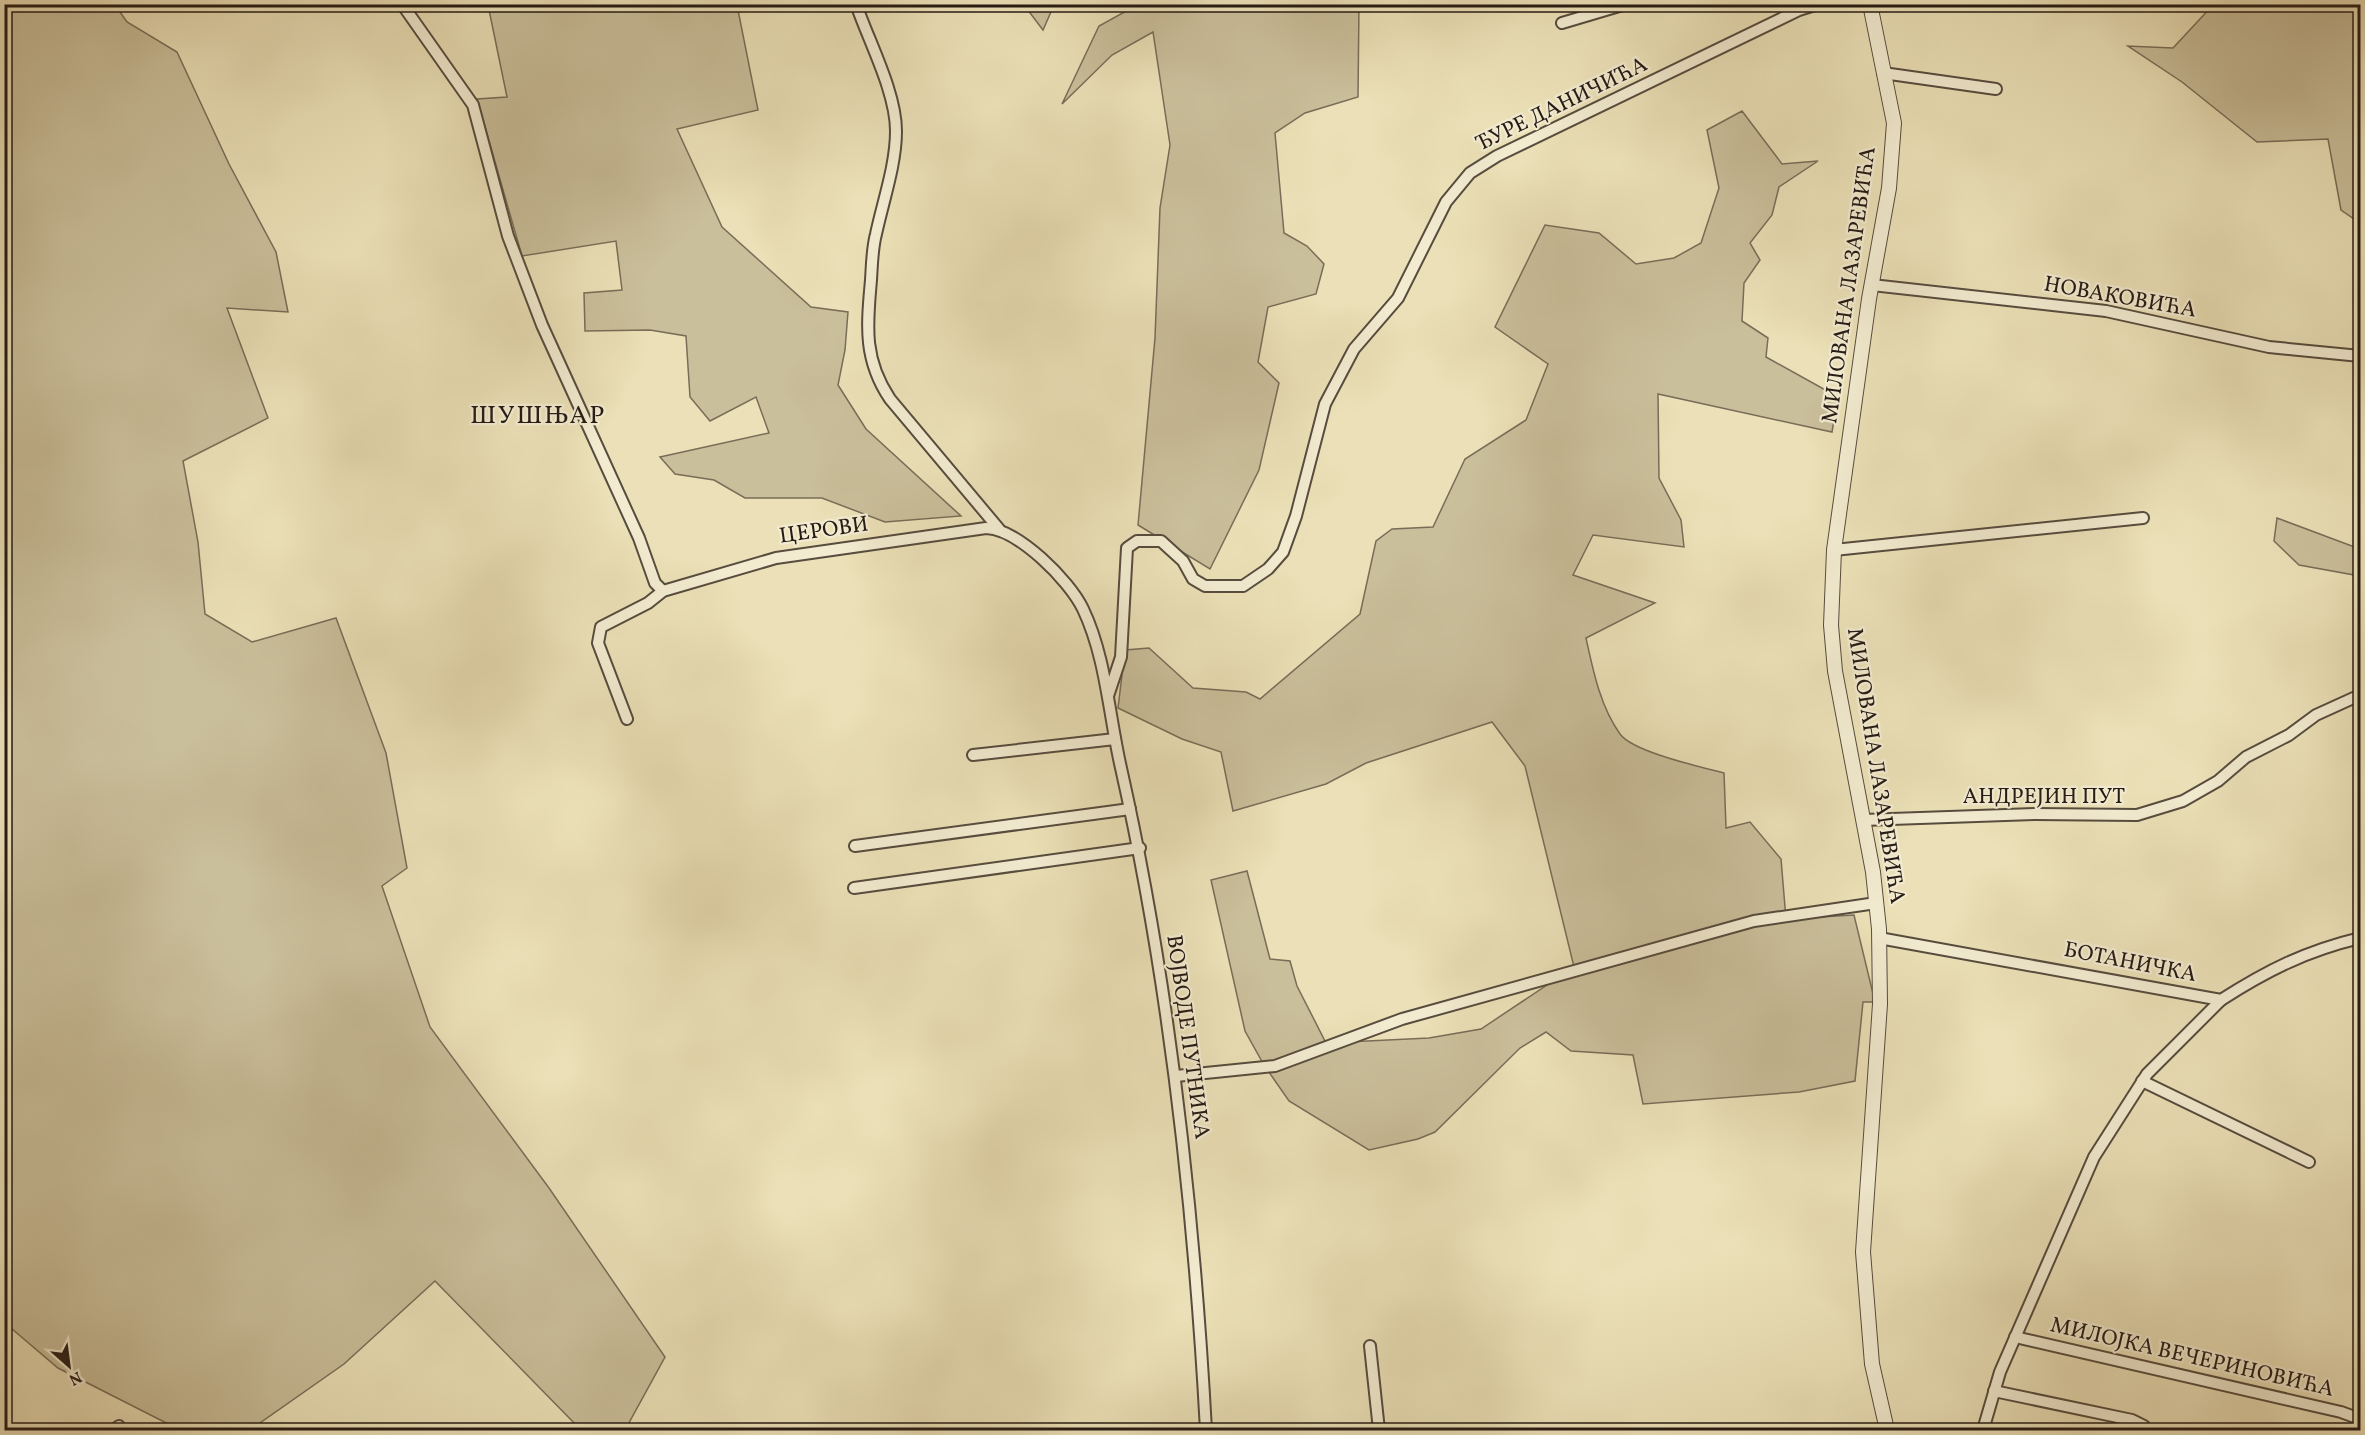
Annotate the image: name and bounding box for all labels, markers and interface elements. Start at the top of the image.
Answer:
street label: ЂУРЕ ДАНИЧИЋА [1471,50,1653,160]
street label: МИЛОВАНА ЛАЗАРЕВИЋА [1815,145,1885,425]
street label: НОВАКОВИЋА [2041,269,2199,327]
district label: ШУШЊАР [470,398,606,434]
street label: ЦЕРОВИ [777,509,871,553]
street label: МИЛОВАНА ЛАЗАРЕВИЋА [1838,626,1912,906]
street label: АНДРЕЈИН ПУТ [1963,782,2125,813]
street label: ВОЈВОДЕ ПУТНИКА [1157,933,1217,1141]
street label: БОТАНИЧКА [2061,935,2199,991]
street label: МИЛОЈКА ВЕЧЕРИНОВИЋА [2047,1310,2337,1406]
north arrow [39,1336,99,1396]
text: N [64,1365,85,1390]

